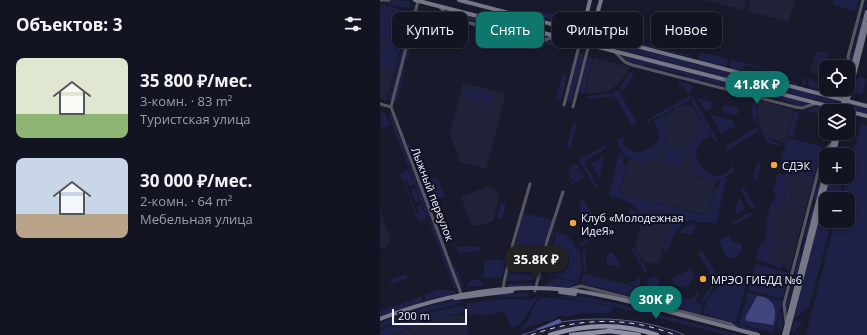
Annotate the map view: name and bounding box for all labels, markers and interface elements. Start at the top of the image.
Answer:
chip: Купить [392,12,468,48]
chip: Снять [476,12,544,48]
chip: Фильтры [552,12,643,48]
chip: Новое [651,12,722,48]
text: Объектов: 3 [16,13,122,36]
icon: filters [342,13,364,35]
map controls [819,60,855,228]
button: locate [819,60,855,96]
text: 35 800 ₽/мес. [140,69,252,92]
pin: 41.8K ₽ [720,71,794,105]
icon: home [48,74,96,122]
text: 41.8K ₽ [734,75,780,93]
text: 3-комн. · 83 m² [140,92,232,110]
button: layers [819,104,855,140]
text: Туристская улица [140,110,251,128]
street label: Лыжный переулок [408,145,458,243]
button: + [819,148,855,184]
place label: СДЭК [782,158,810,173]
marker: СДЭК [769,160,779,170]
text: 30 000 ₽/мес. [140,169,252,192]
icon: home [48,174,96,222]
text: 2-комн. · 64 m² [140,192,232,210]
button: − [819,192,855,228]
text: Мебельная улица [140,210,253,228]
place label: Клуб «Молодежная ИдеЯ» [581,210,684,238]
marker: Клуб «Молодежная ИдеЯ» [568,218,578,228]
pin: 35.8K ₽ [499,246,573,280]
text: 35.8K ₽ [513,250,559,268]
place label: МРЭО ГИБДД №6 [711,272,802,287]
marker: МРЭО ГИБДД №6 [698,274,708,284]
pin: 30K ₽ [628,286,684,320]
text: 30K ₽ [639,290,673,308]
scale bar [392,307,467,326]
text: 200 m [398,308,430,323]

